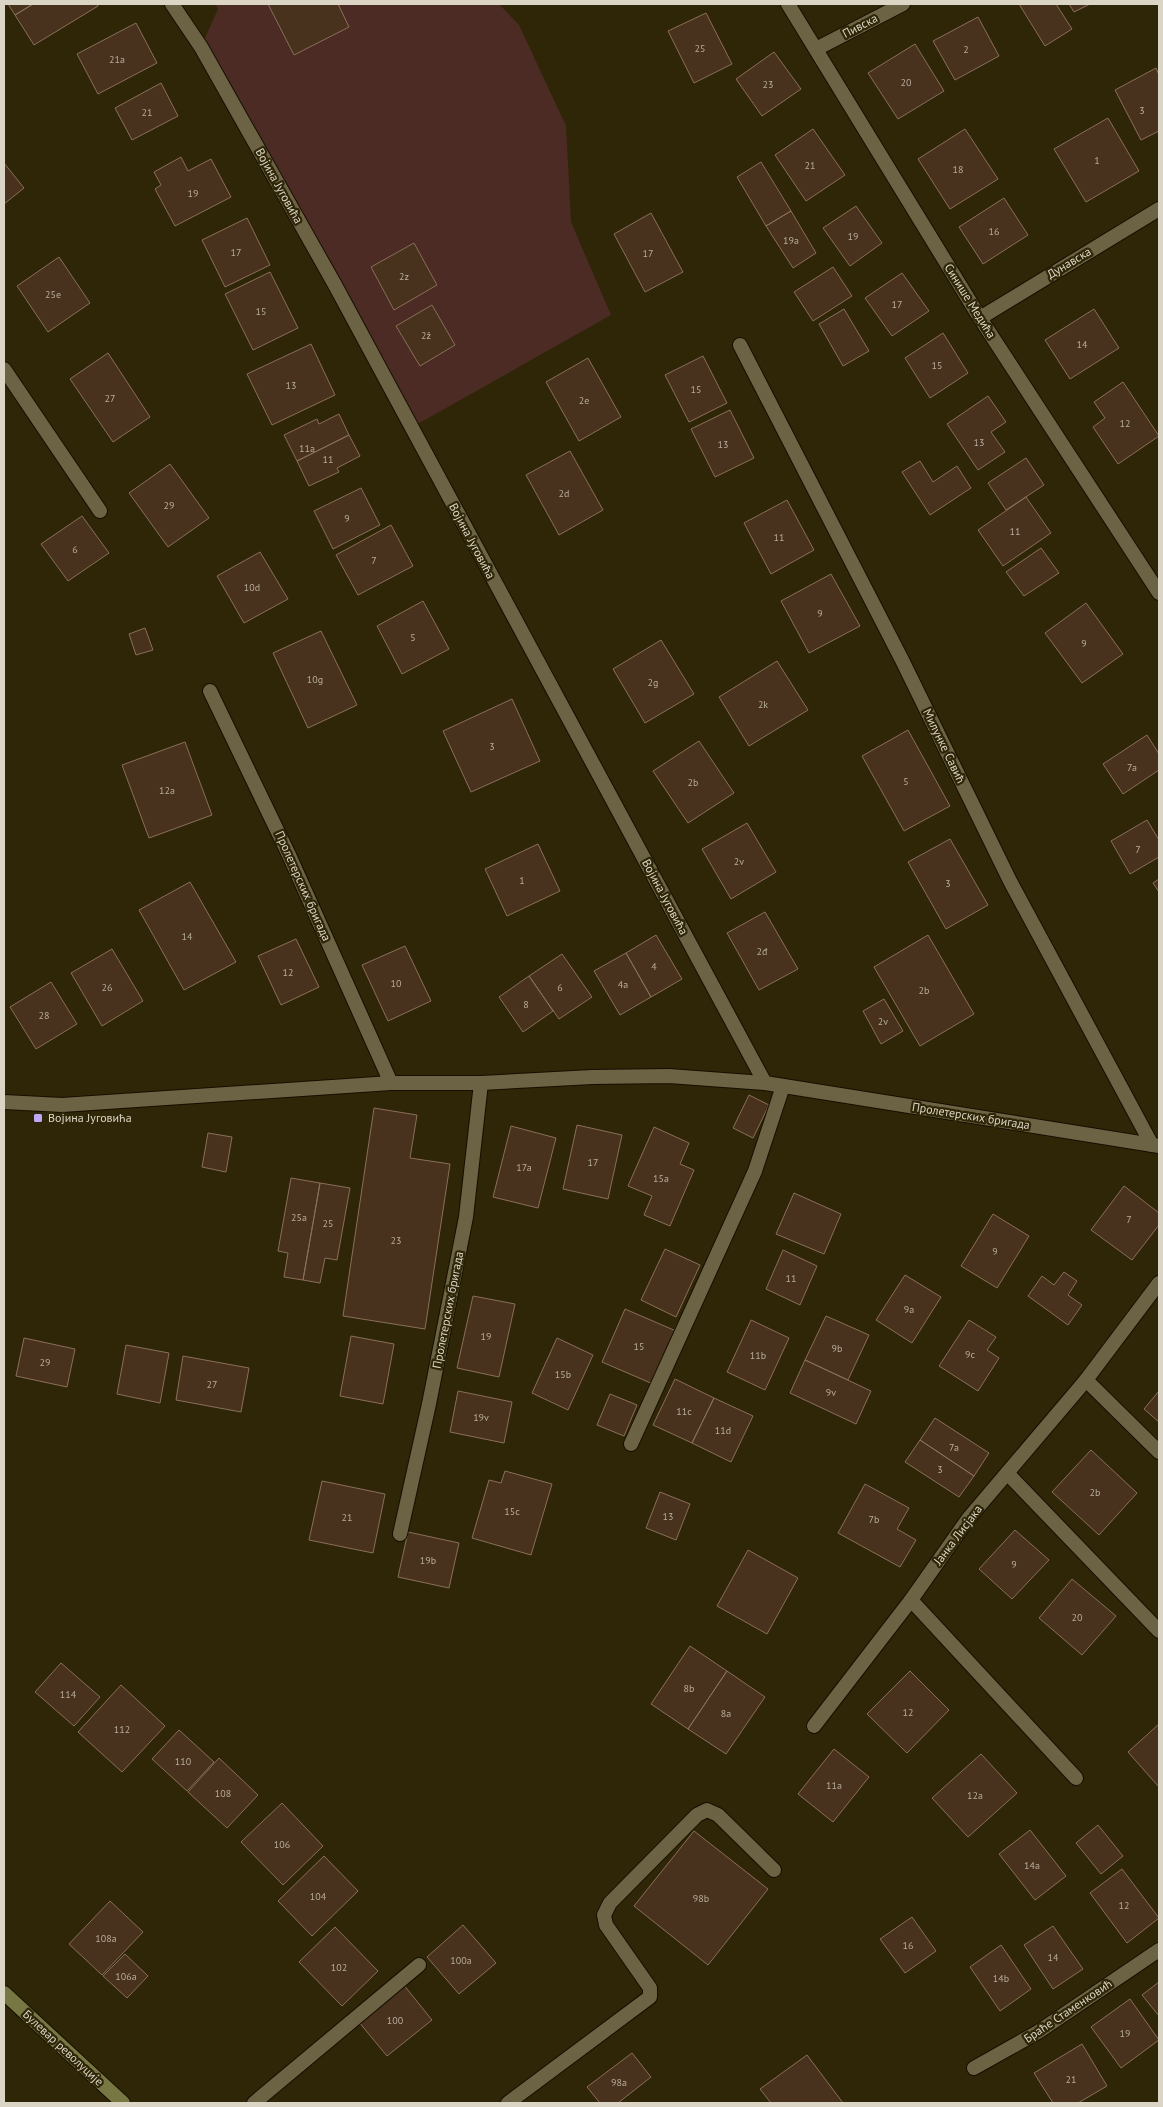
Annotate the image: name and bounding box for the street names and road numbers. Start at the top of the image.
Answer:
street label: Пивска [840,10,880,41]
street label: Војина Југовића [253,146,306,226]
street label: Дунавска [1044,244,1094,282]
street label: Синише Медића [941,261,999,341]
street label: Војина Југовића [446,500,499,581]
street label: Милунке Савић [920,706,969,785]
street label: Пролетерских бригада [272,828,335,943]
street label: Војина Југовића [639,856,692,937]
street label: Пролетерских бригада [911,1099,1031,1132]
street label: Пролетерских бригада [429,1250,466,1370]
street label: Јанка Лисјака [930,1502,985,1568]
street label: Браће Стаменковић [1021,1976,1115,2046]
street label: Булевар револуције [20,2006,107,2089]

